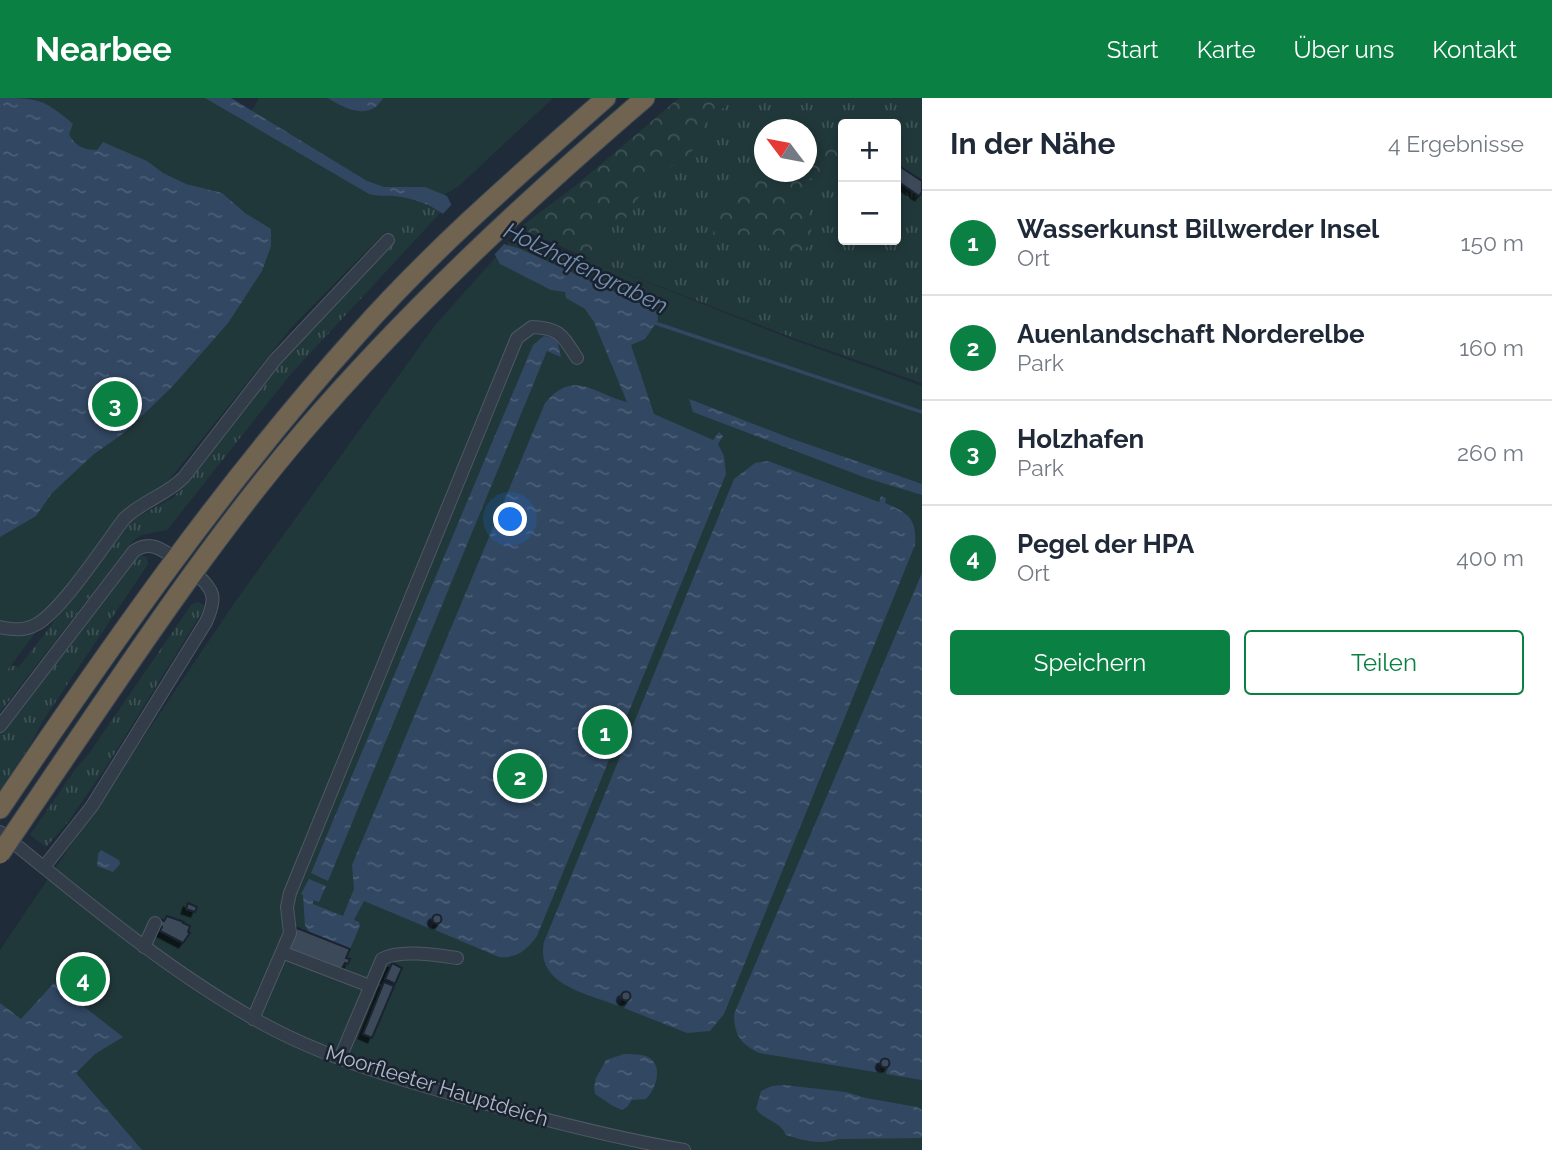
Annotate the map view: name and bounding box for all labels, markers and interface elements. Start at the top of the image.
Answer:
text: Nearbee [35,30,172,69]
text: Start [1107,35,1159,64]
text: Karte [1197,35,1256,64]
text: Über uns [1294,35,1394,64]
text: Kontakt [1432,35,1517,64]
north arrow [754,119,817,182]
map controls [838,119,901,245]
button: + [838,119,901,182]
text: In der Nähe [950,126,1115,161]
text: 4 Ergebnisse [1388,130,1524,157]
button: − [838,182,901,245]
text: Wasserkunst Billwerder Insel [1017,214,1379,244]
water label: Holzhafengraben [500,216,672,319]
text: 1 [967,229,979,256]
text: 150 m [1461,229,1524,256]
text: Ort [1017,244,1050,271]
text: Auenlandschaft Norderelbe [1017,319,1365,349]
text: 2 [967,334,979,361]
text: 160 m [1459,334,1524,361]
text: Park [1017,349,1064,376]
pin: 3 [92,378,138,430]
text: Holzhafen [1017,424,1144,454]
text: 3 [967,439,979,466]
text: 260 m [1457,439,1524,466]
text: Park [1017,454,1064,481]
your location [493,502,527,536]
text: Pegel der HPA [1017,529,1194,559]
text: 4 [966,544,980,571]
text: 400 m [1456,544,1524,571]
text: Ort [1017,559,1050,586]
button: Speichern [950,630,1230,695]
button: Teilen [1244,630,1524,695]
pin: 1 [582,706,628,758]
pin: 2 [497,750,543,802]
pin: 4 [60,953,106,1005]
street label: Moorfleeter Hauptdeich [323,1040,552,1131]

